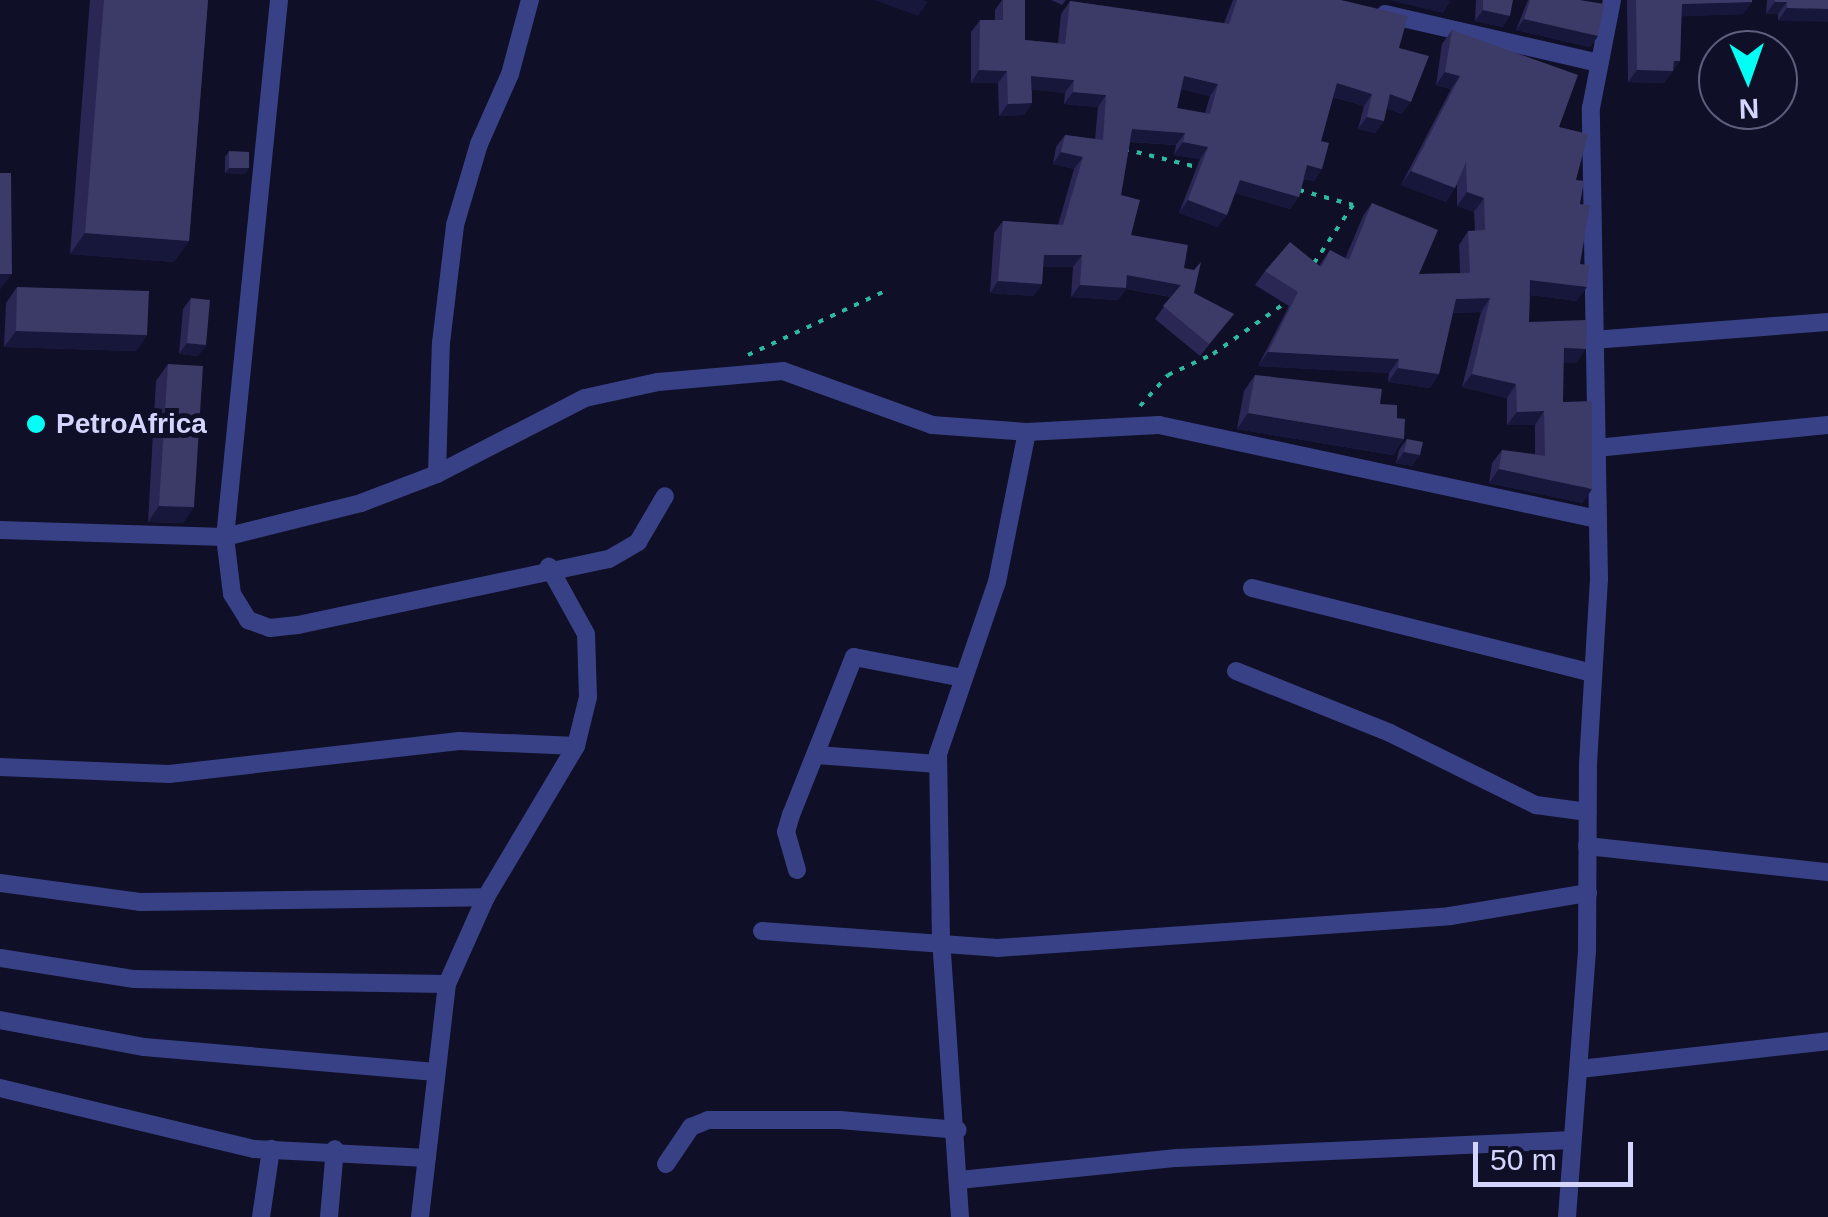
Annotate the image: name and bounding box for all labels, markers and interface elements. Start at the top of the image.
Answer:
north arrow [1698,30,1798,130]
text: N [1738,93,1760,124]
place label: PetroAfrica [56,407,207,441]
marker: PetroAfrica [25,413,47,435]
scale bar [1478,1122,1638,1184]
text: 50 m [1490,1143,1557,1176]

